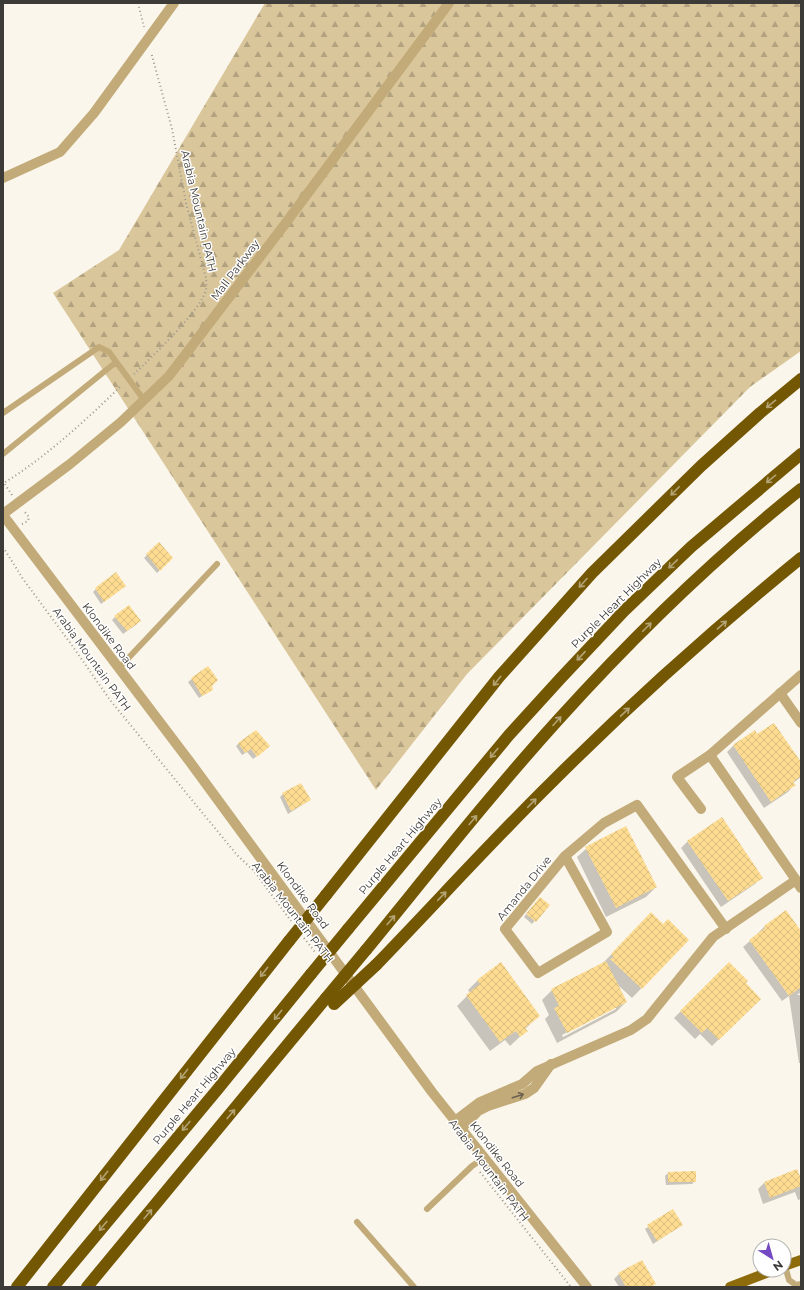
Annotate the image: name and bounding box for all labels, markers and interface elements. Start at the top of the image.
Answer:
street label: Arabia Mountain PATH [178,149,220,273]
street label: Mall Parkway [208,237,262,303]
one-way arrow [765,399,776,408]
one-way arrow [765,474,776,483]
one-way arrow [670,487,680,496]
street label: Purple Heart Highway [568,555,664,651]
one-way arrow [668,559,678,569]
one-way arrow [578,578,587,589]
street label: Klondike Road [79,600,139,672]
street label: Arabia Mountain PATH [50,605,134,713]
one-way arrow [717,621,727,630]
one-way arrow [642,622,652,632]
one-way arrow [576,651,586,661]
one-way arrow [492,675,501,686]
one-way arrow [620,707,630,717]
one-way arrow [553,716,562,726]
one-way arrow [490,748,499,759]
street label: Purple Heart Highway [355,795,445,897]
one-way arrow [527,798,536,808]
one-way arrow [469,815,478,826]
street label: Amanda Drive [494,853,555,923]
street label: Klondike Road [274,858,332,932]
street label: Arabia Mountain PATH [249,859,337,965]
one-way arrow [437,891,447,901]
one-way arrow [386,915,395,926]
one-way arrow [260,966,269,977]
one-way arrow [273,1010,282,1020]
street label: Purple Heart Highway [149,1045,239,1147]
one-way arrow [180,1069,188,1080]
one-way arrow [511,1092,524,1099]
one-way arrow [226,1108,235,1119]
street label: Arabia Mountain PATH [446,1116,532,1224]
street label: Klondike Road [467,1118,527,1190]
one-way arrow [182,1121,191,1132]
one-way arrow [99,1171,108,1182]
one-way arrow [143,1208,152,1219]
one-way arrow [99,1221,108,1232]
north arrow [752,1238,792,1278]
text: N [770,1258,786,1274]

